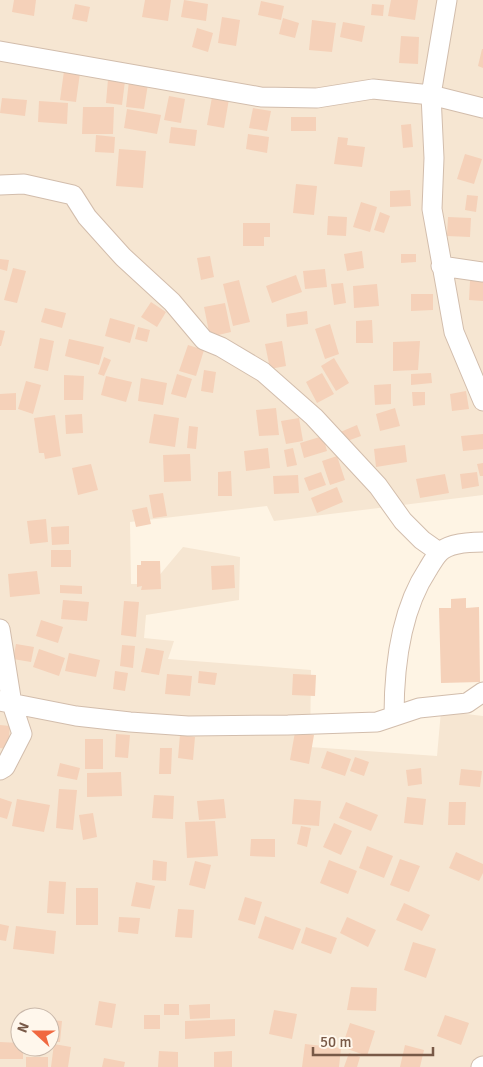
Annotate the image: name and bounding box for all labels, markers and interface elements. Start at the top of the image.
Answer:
north arrow [10,1007,60,1057]
text: N [14,1020,33,1035]
scale bar [313,1024,433,1056]
text: 50 m [320,1033,351,1051]

